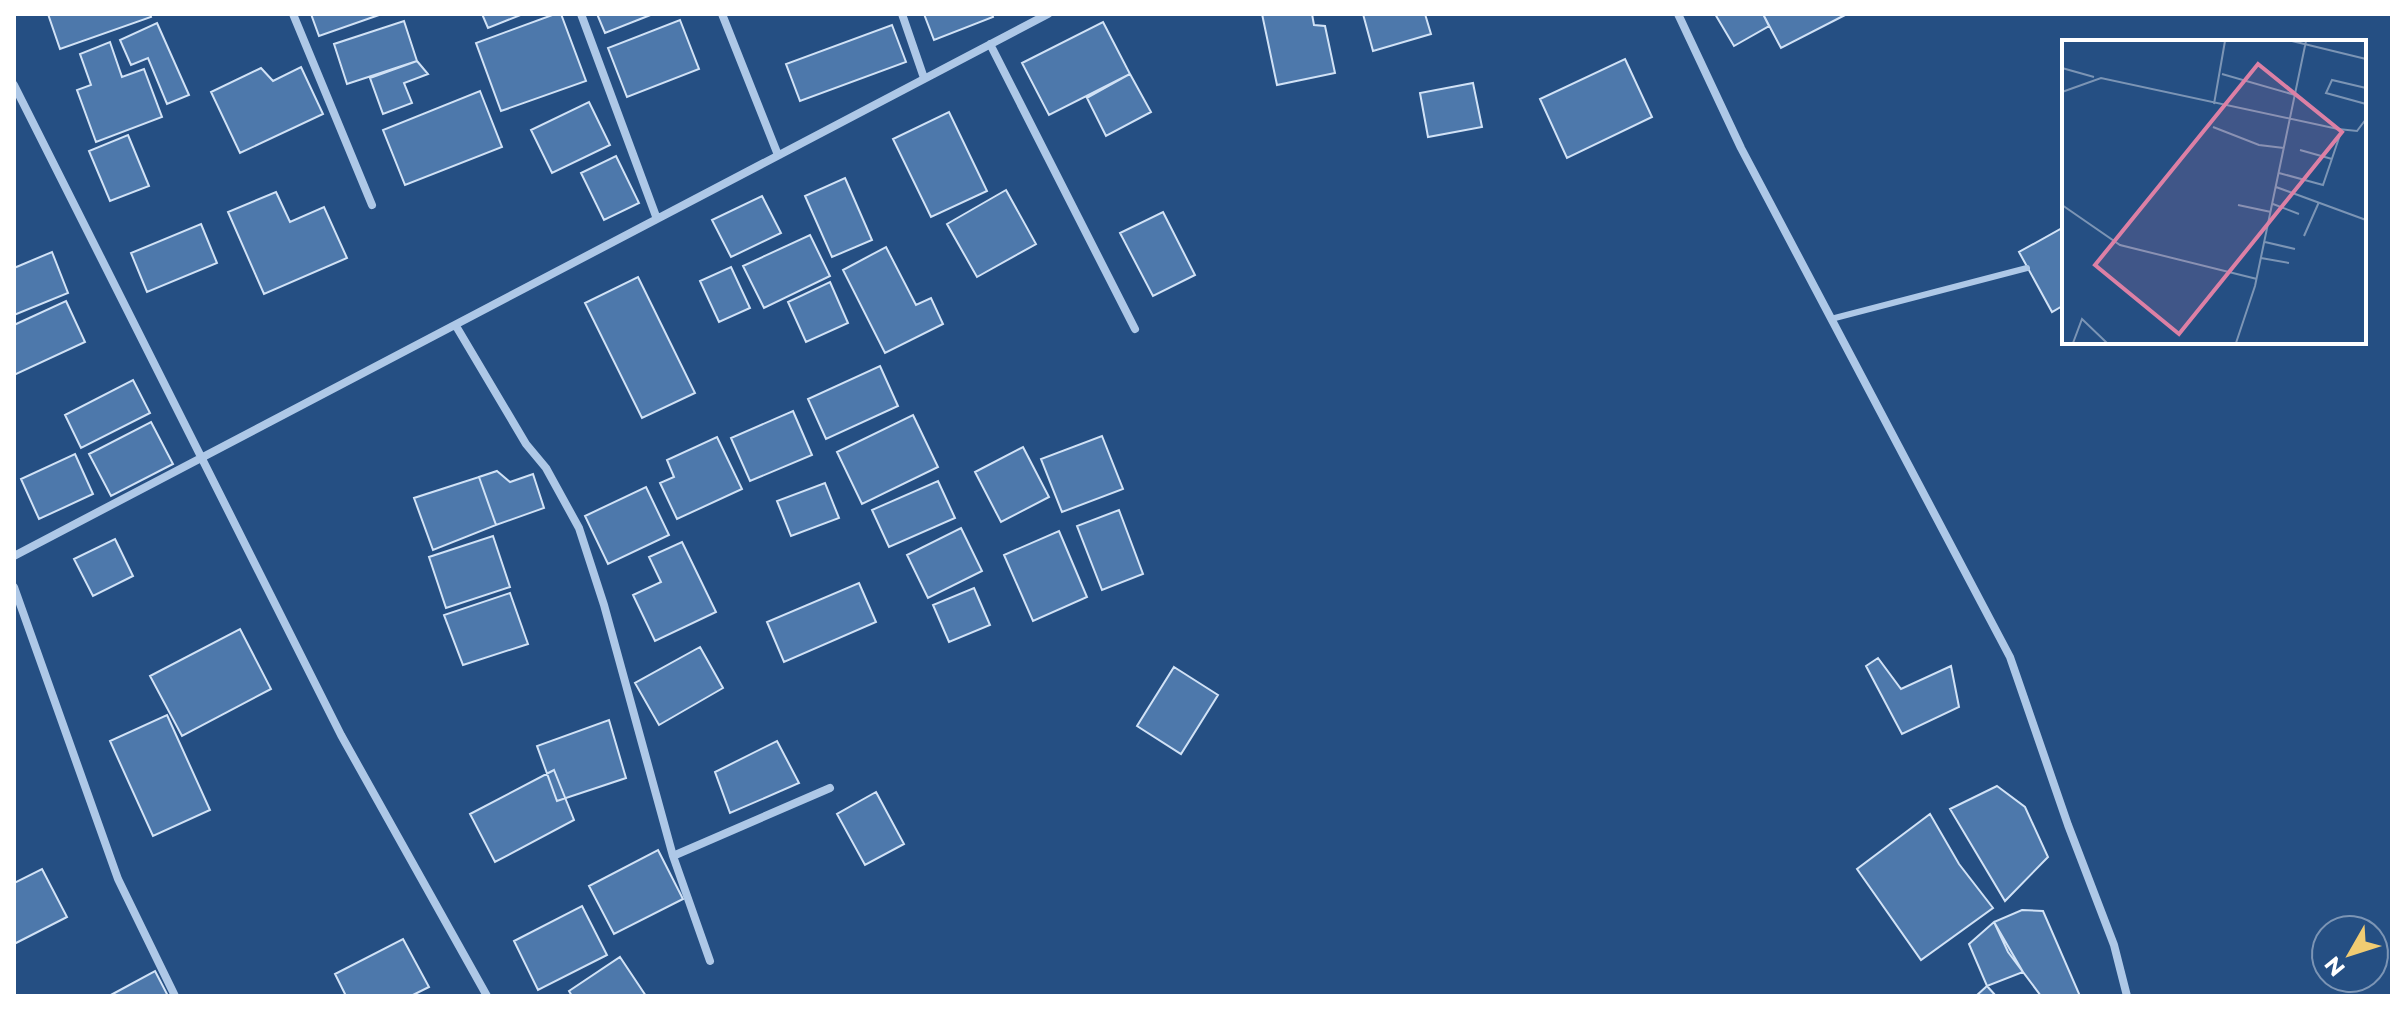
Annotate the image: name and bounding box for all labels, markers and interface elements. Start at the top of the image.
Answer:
inset map [2062,40,2366,344]
north arrow [2310,914,2390,994]
text: N [2319,951,2351,982]

